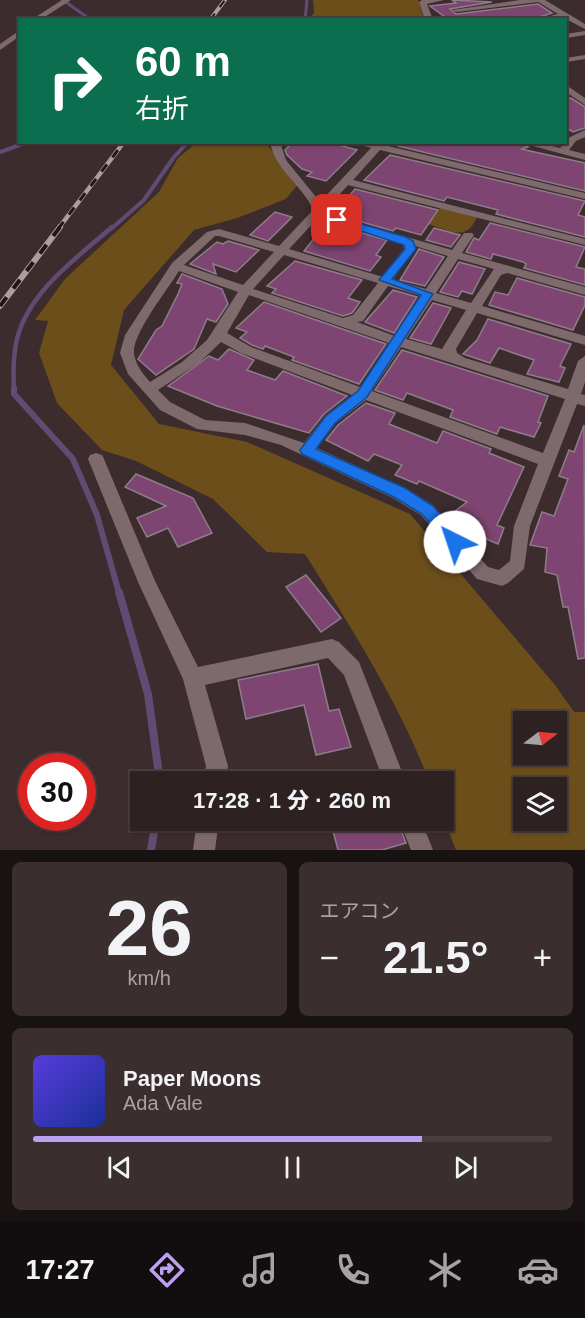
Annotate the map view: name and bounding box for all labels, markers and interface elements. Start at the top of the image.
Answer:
text: 60 m [135,38,231,85]
icon: right [36,42,114,120]
text: 右折 [135,94,189,124]
pin [311,194,362,245]
icon: arrive [320,203,353,236]
position arrow [423,510,487,574]
north arrow [513,711,567,765]
map controls [513,711,567,831]
speed limit sign: 30 [18,753,96,831]
button: layers [513,777,567,831]
text: 17:28 · 1 分 · 260 m [193,788,391,813]
text: 26 [106,884,193,972]
text: エアコン [320,900,400,922]
text: 21.5° [383,932,489,983]
text: − [320,939,339,976]
text: + [533,939,552,976]
text: km/h [128,967,171,989]
text: Paper Moons [123,1066,261,1091]
text: Ada Vale [123,1092,203,1114]
icon: previous [103,1151,136,1184]
icon: pause [276,1151,309,1184]
icon: next [449,1151,482,1184]
icon: directions [146,1249,188,1291]
icon: music [239,1249,281,1291]
icon: phone [332,1249,374,1291]
icon: climate [424,1249,466,1291]
icon: car [517,1249,559,1291]
text: 17:27 [25,1255,95,1285]

